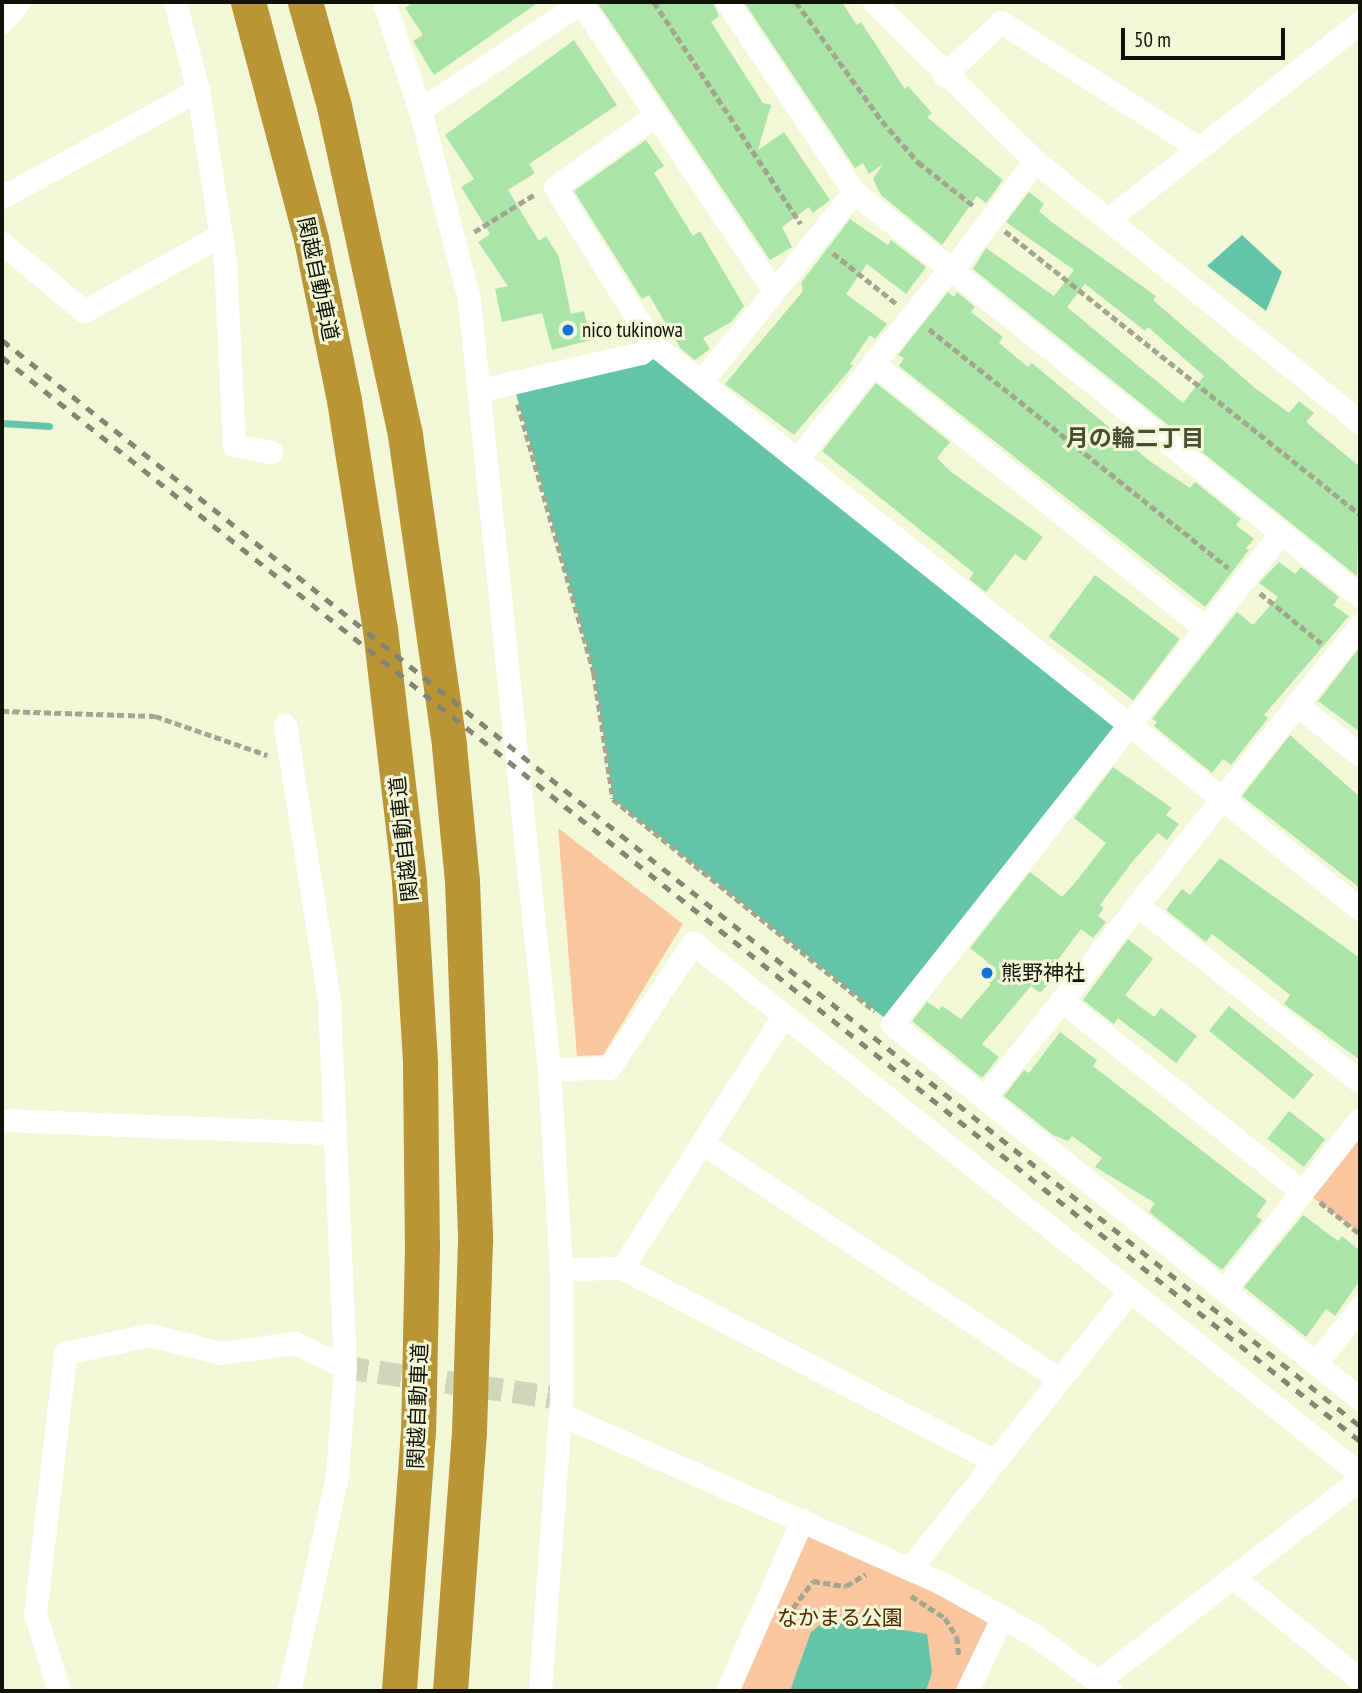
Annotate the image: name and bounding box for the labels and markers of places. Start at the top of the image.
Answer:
place label: nico tukinowa [582,317,683,343]
marker: nico tukinowa [560,322,576,338]
place label: 熊野神社 [1001,960,1085,986]
marker: 熊野神社 [979,965,995,981]

